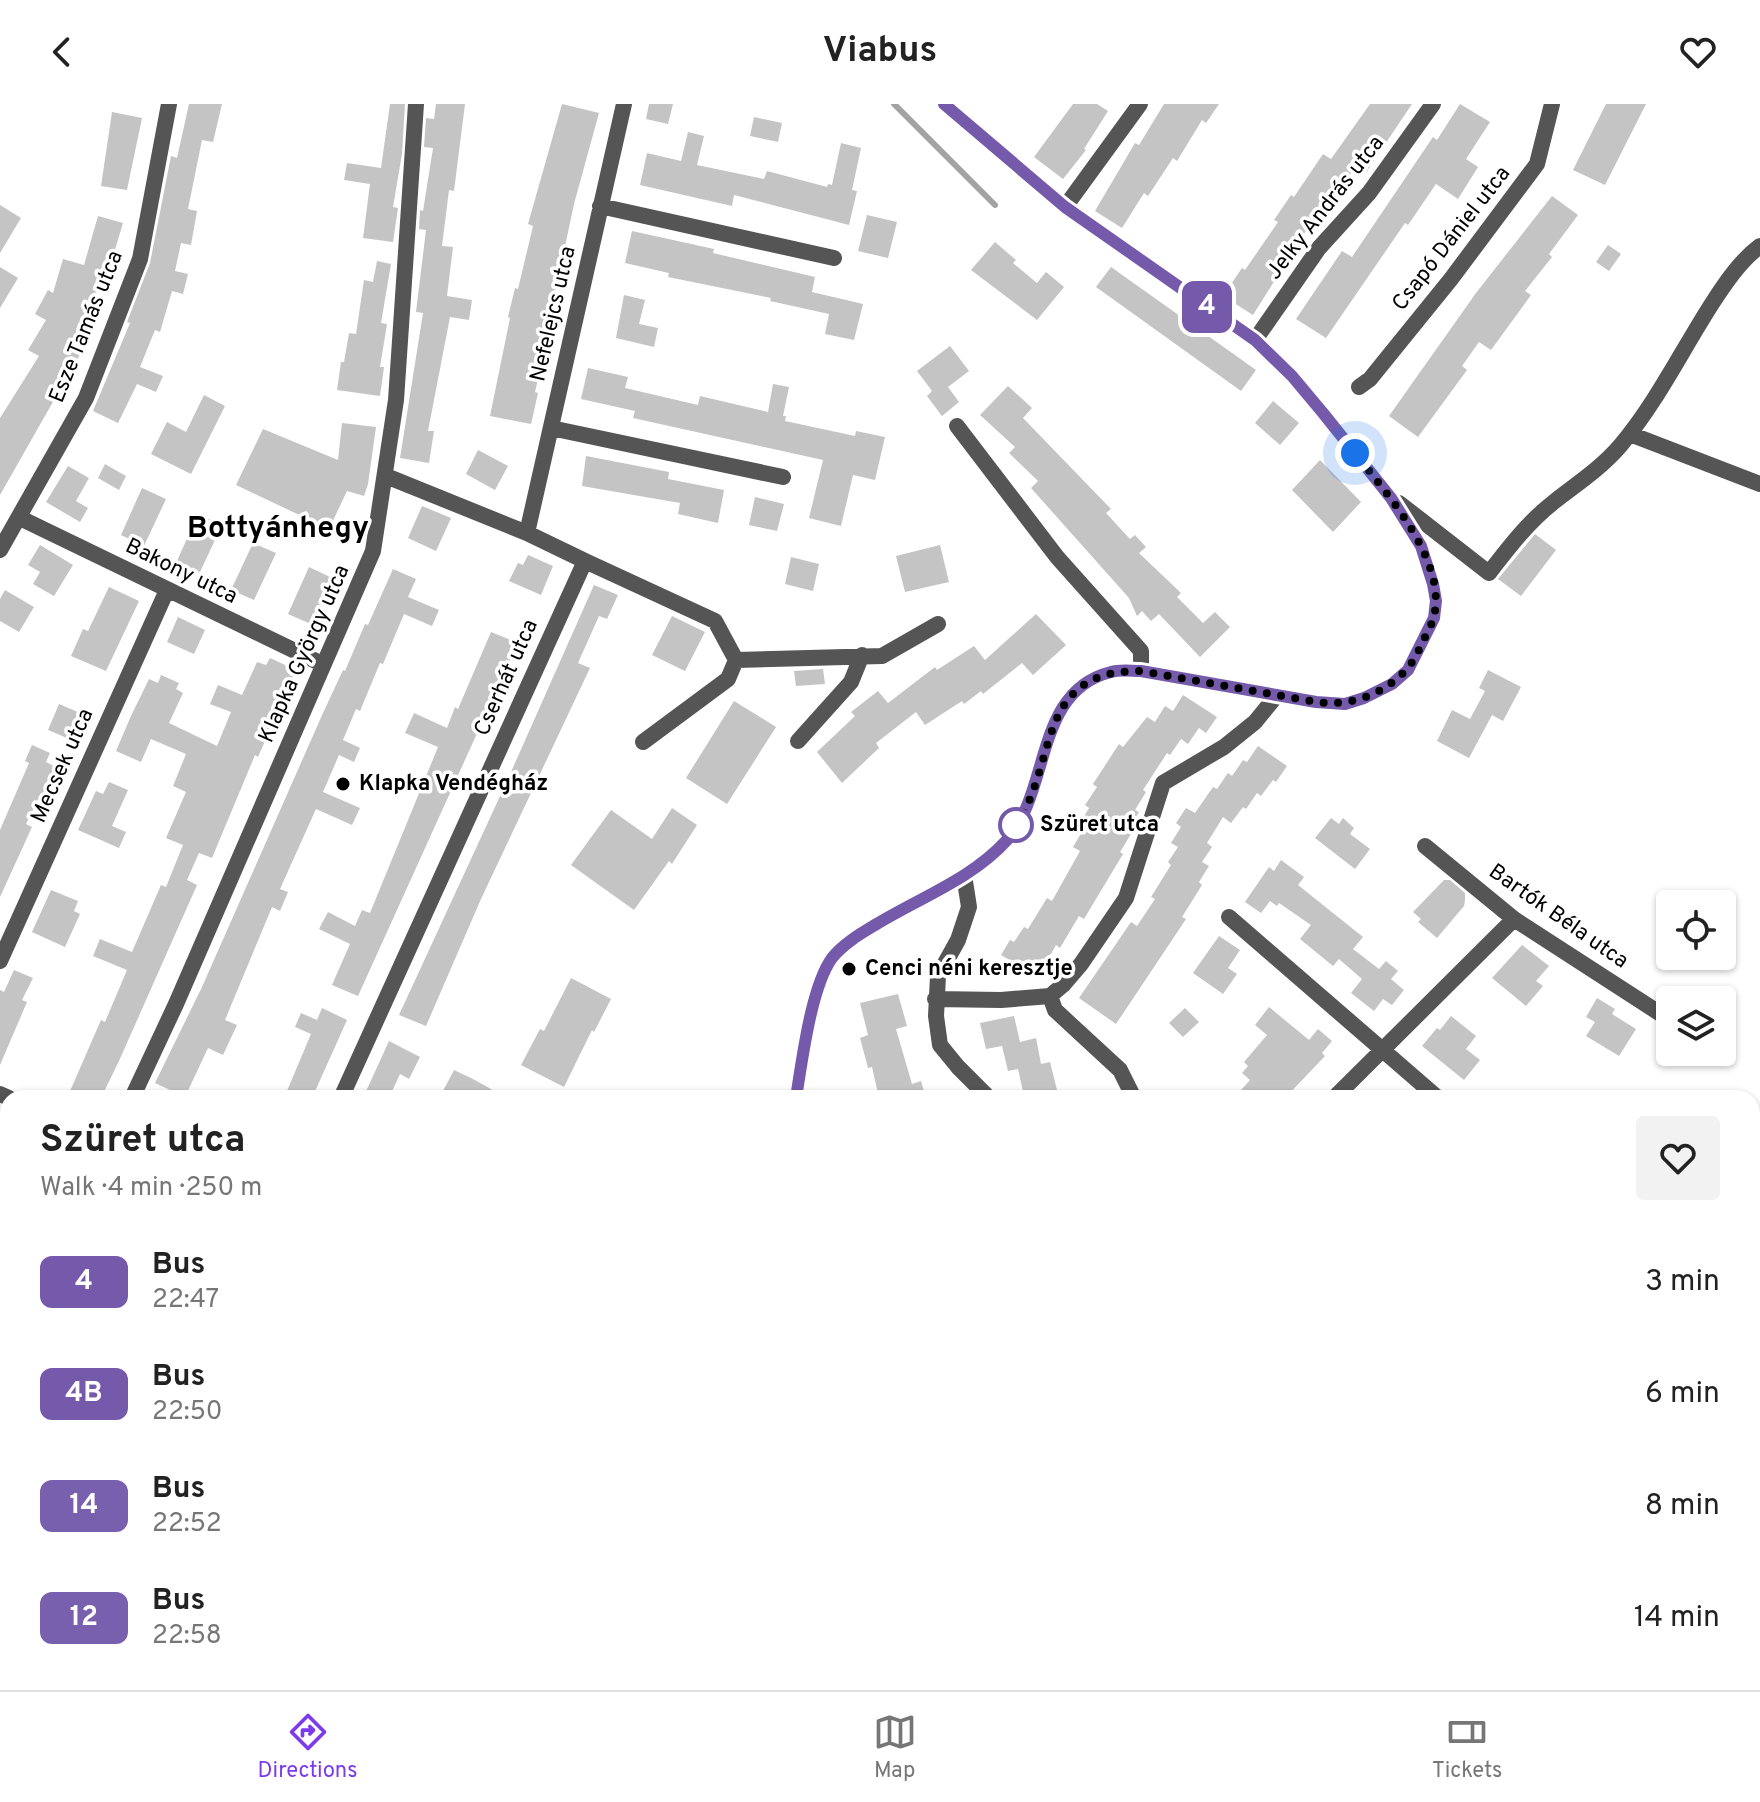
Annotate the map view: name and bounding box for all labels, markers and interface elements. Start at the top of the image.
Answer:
text: Viabus [823,29,937,75]
icon: back [40,30,84,74]
icon: heart [1676,30,1720,74]
street label: Jelky András utca [1261,131,1391,285]
street label: Csapó Dániel utca [1387,161,1517,317]
street label: Nefelejcs utca [525,244,583,384]
street label: Esze Tamás utca [44,247,130,407]
line badge: 4 [1181,281,1233,333]
text: 4 [1198,289,1216,325]
your location [1335,433,1375,473]
district label: Bottyánhegy [187,511,369,548]
street label: Bakony utca [121,533,241,611]
street label: Klapka György utca [254,561,356,747]
street label: Cserhát utca [469,615,545,741]
street label: Mecsek utca [26,705,100,827]
place label: Klapka Vendégház [359,771,548,798]
marker: Klapka Vendégház [334,775,352,793]
marker: Szüret utca [999,808,1033,842]
place label: Szüret utca [1040,812,1159,839]
street label: Bartók Béla utca [1483,859,1633,975]
map controls [1656,890,1736,1066]
button: locate [1656,890,1736,970]
place label: Cenci néni keresztje [865,956,1073,983]
marker: Cenci néni keresztje [840,960,858,978]
button: layers [1656,986,1736,1066]
button: heart [1636,1116,1720,1200]
text: Szüret utca [40,1117,245,1166]
text: Walk · 4 min · 250 m [40,1172,262,1205]
text: Bus [152,1247,205,1284]
text: 4 [75,1264,93,1300]
text: 3 min [1645,1264,1720,1301]
text: 22:47 [152,1284,219,1317]
text: Bus [152,1359,205,1396]
text: 4B [65,1376,103,1412]
text: 6 min [1645,1376,1720,1413]
text: 22:50 [152,1396,222,1429]
text: Bus [152,1471,205,1508]
text: 14 [69,1488,99,1524]
text: 8 min [1645,1488,1720,1525]
text: 22:52 [152,1508,222,1541]
text: Bus [152,1583,205,1620]
text: 12 [70,1600,98,1636]
text: 14 min [1634,1600,1720,1637]
text: 22:58 [152,1620,222,1653]
tab: Directions [258,1710,358,1785]
tab: Map [873,1710,917,1785]
tab: Tickets [1432,1710,1502,1785]

